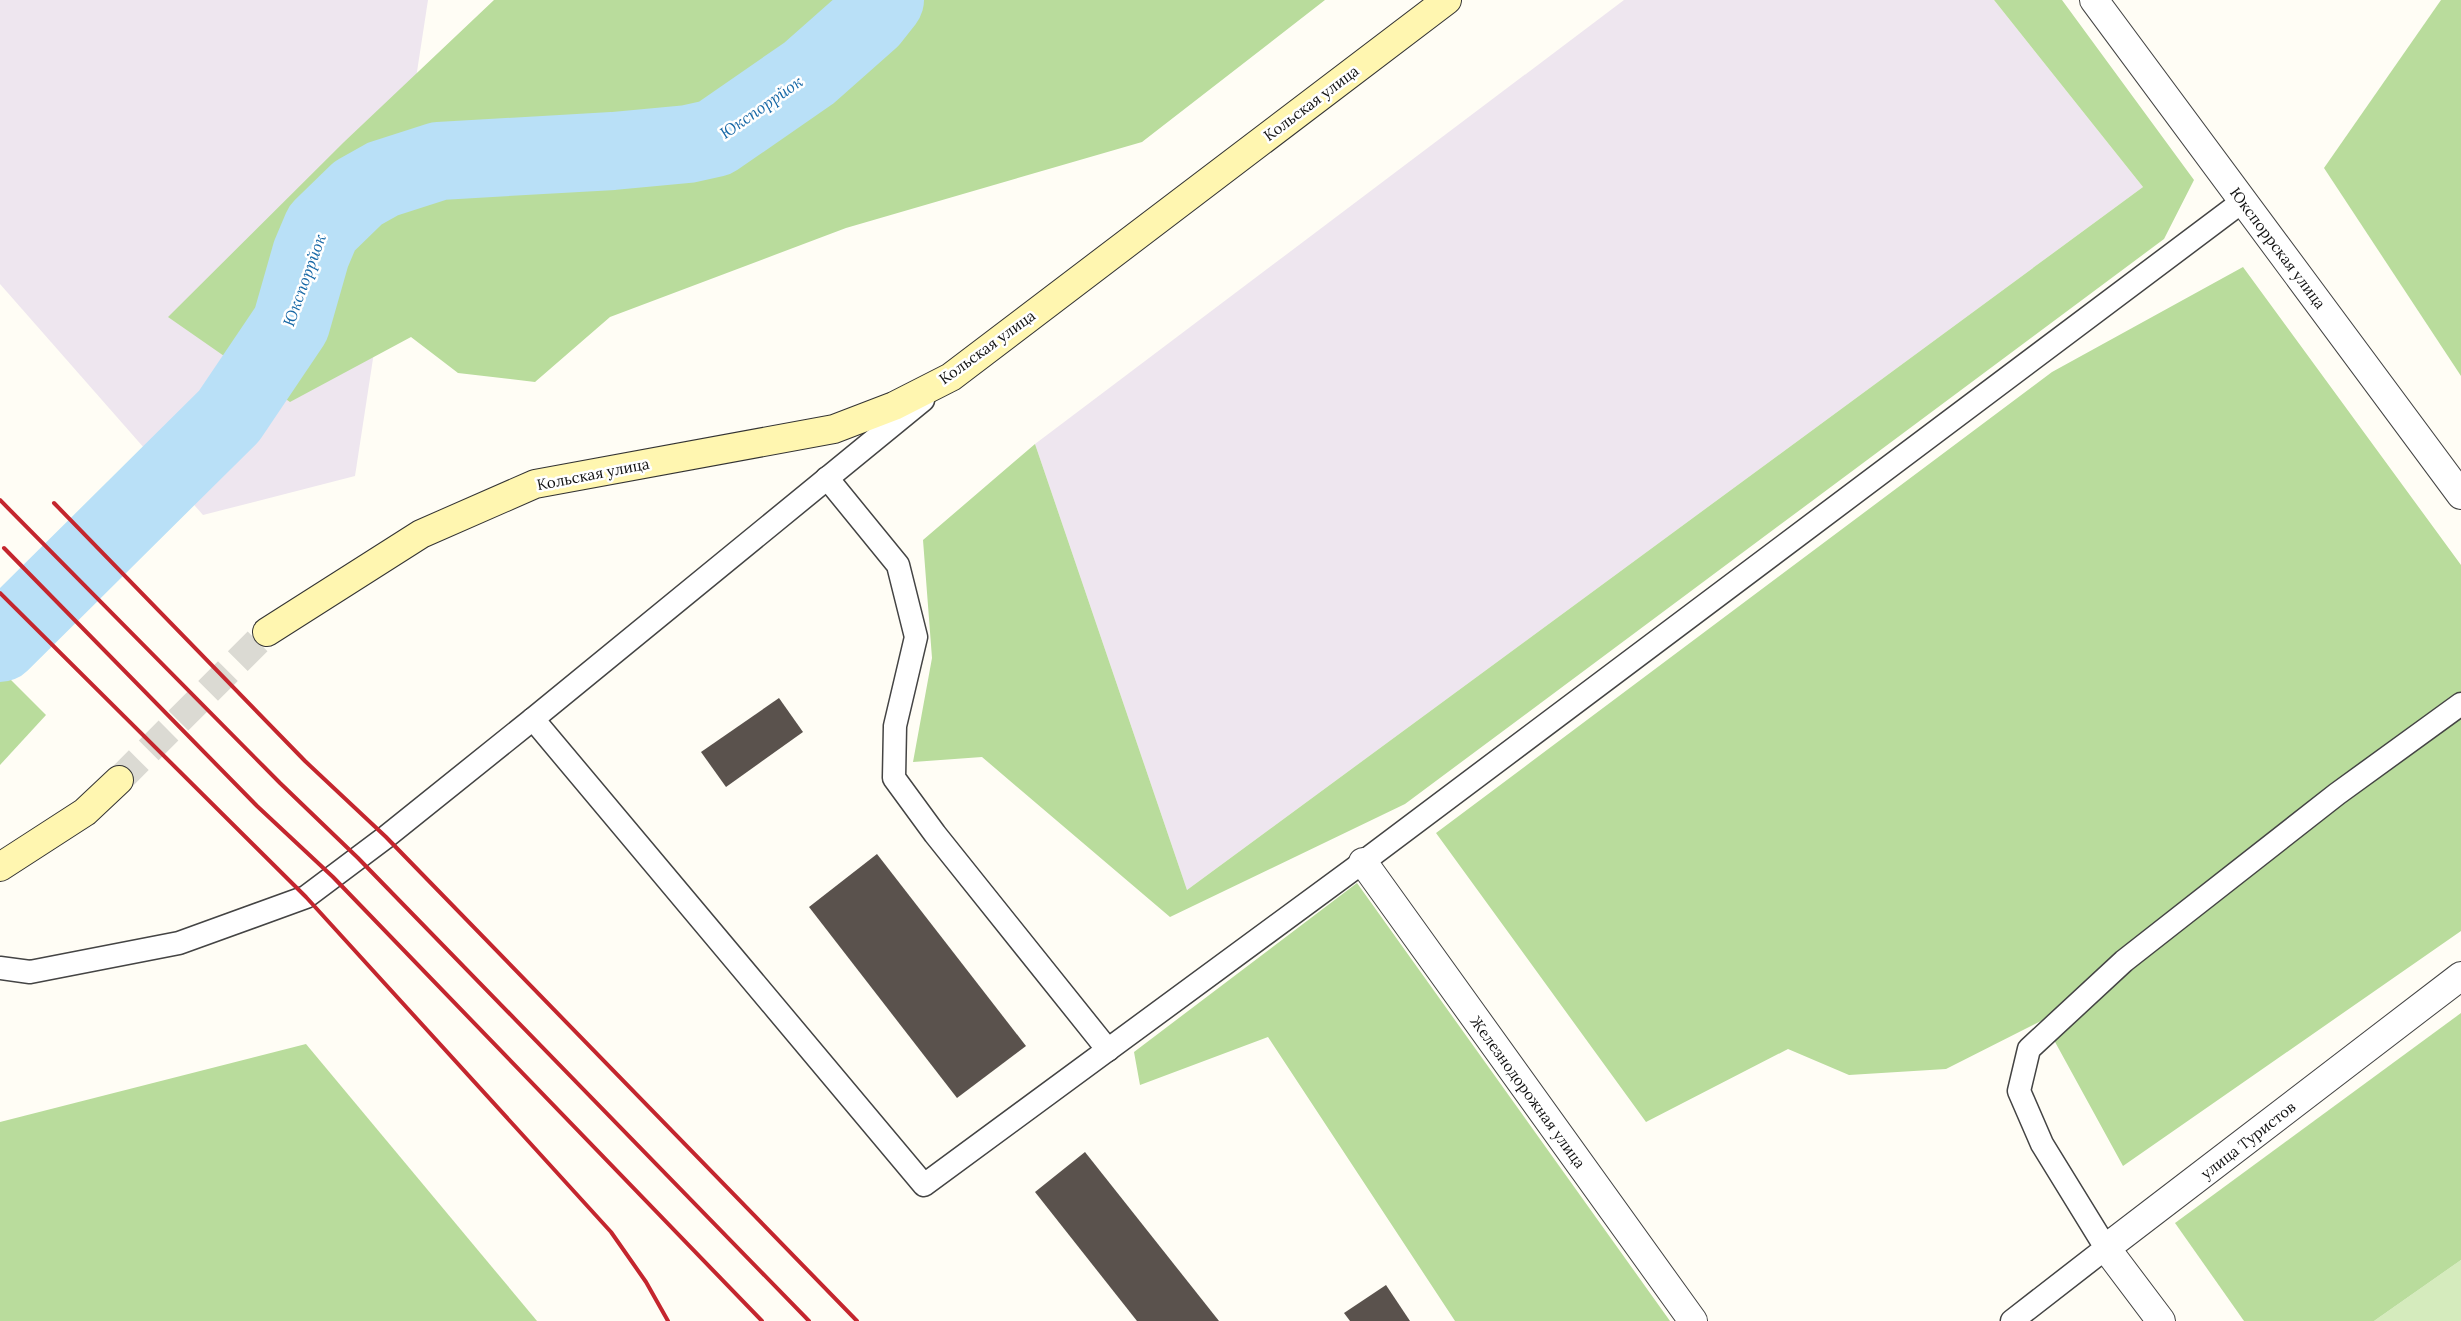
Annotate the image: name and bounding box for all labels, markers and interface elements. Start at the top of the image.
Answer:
street label: Кольская улица [1260,61,1363,145]
water label: Юкспоррйок [716,71,806,143]
street label: Юкспоррская улица [2226,184,2330,313]
water label: Юкспоррйок [278,231,330,329]
street label: Кольская улица [935,306,1039,388]
street label: Кольская улица [535,454,651,494]
street label: Железнодорожная улица [1466,1012,1590,1172]
street label: улица Туристов [2197,1097,2299,1183]

